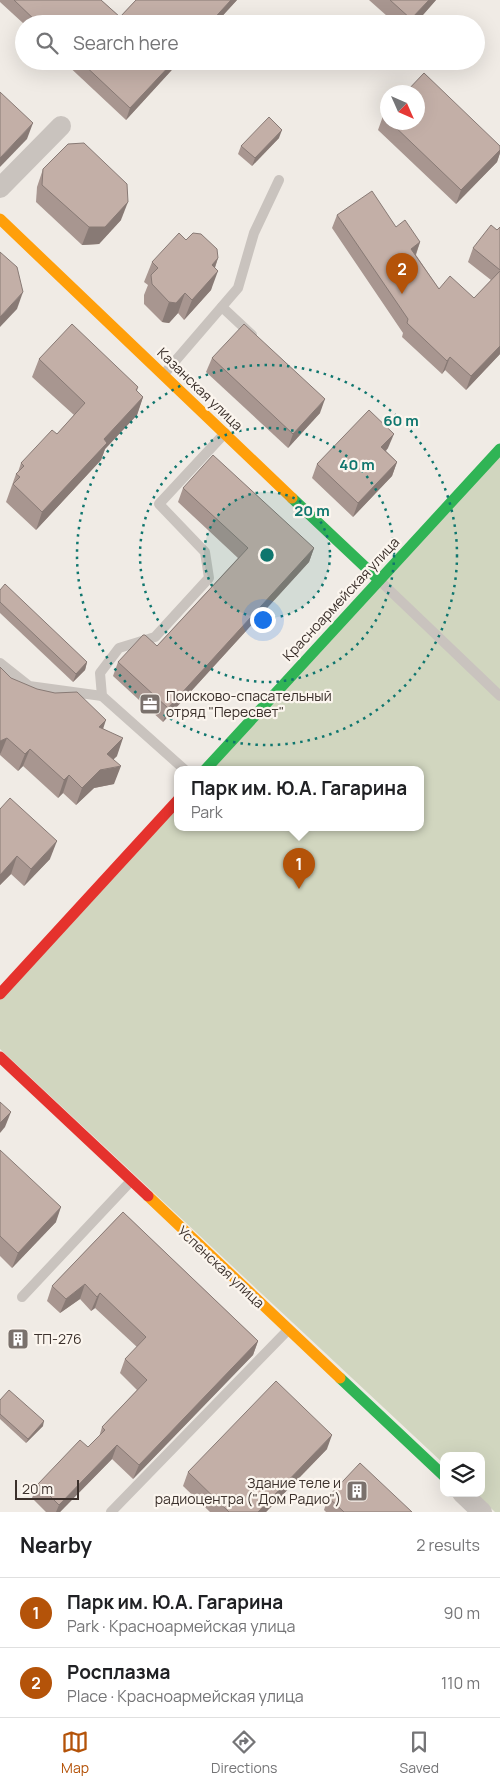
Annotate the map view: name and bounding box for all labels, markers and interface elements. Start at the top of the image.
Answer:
search box [15,15,485,70]
icon: search [33,29,61,57]
text: Search here [73,30,179,56]
north arrow [380,85,425,130]
pin: 2 [386,253,418,294]
street label: Казанская улица [154,343,247,434]
text: 60 m [383,410,419,431]
text: 40 m [339,454,375,475]
text: 20 m [294,500,330,521]
street label: Красноармейская улица [278,533,403,665]
centre of rings [258,546,276,564]
your location [250,607,276,633]
place label: Поисково-спасательный отряд "Пересвет" [166,686,332,721]
office icon: Поисково-спасательный отряд "Пересвет" [138,692,162,716]
popup [174,766,424,831]
text: Парк им. Ю.А. Гагарина [191,775,407,801]
text: Park [191,801,223,823]
pin: 1 [283,848,315,889]
street label: Успенская улица [174,1221,269,1312]
building icon: ТП-276 [6,1327,30,1351]
place label: ТП-276 [34,1329,82,1348]
map controls [440,1452,485,1497]
button: layers [440,1452,485,1497]
place label: Здание теле и радиоцентра ("Дом Радио") [155,1473,341,1508]
scale bar [15,1477,79,1500]
text: 20 m [22,1479,53,1498]
building icon: Здание теле и радиоцентра ("Дом Радио") [345,1479,369,1503]
text: Nearby [20,1531,92,1559]
text: 2 results [416,1534,480,1556]
text: Парк им. Ю.А. Гагарина [67,1589,283,1615]
text: 1 [32,1602,40,1624]
text: 90 m [444,1602,480,1624]
text: Park · Красноармейская улица [67,1615,295,1637]
text: Росплазма [67,1659,170,1685]
text: 2 [31,1672,41,1694]
text: 110 m [441,1672,480,1694]
text: Place · Красноармейская улица [67,1685,304,1707]
tab: Map [61,1728,89,1777]
tab: Directions [211,1728,277,1777]
tab: Saved [400,1728,439,1777]

